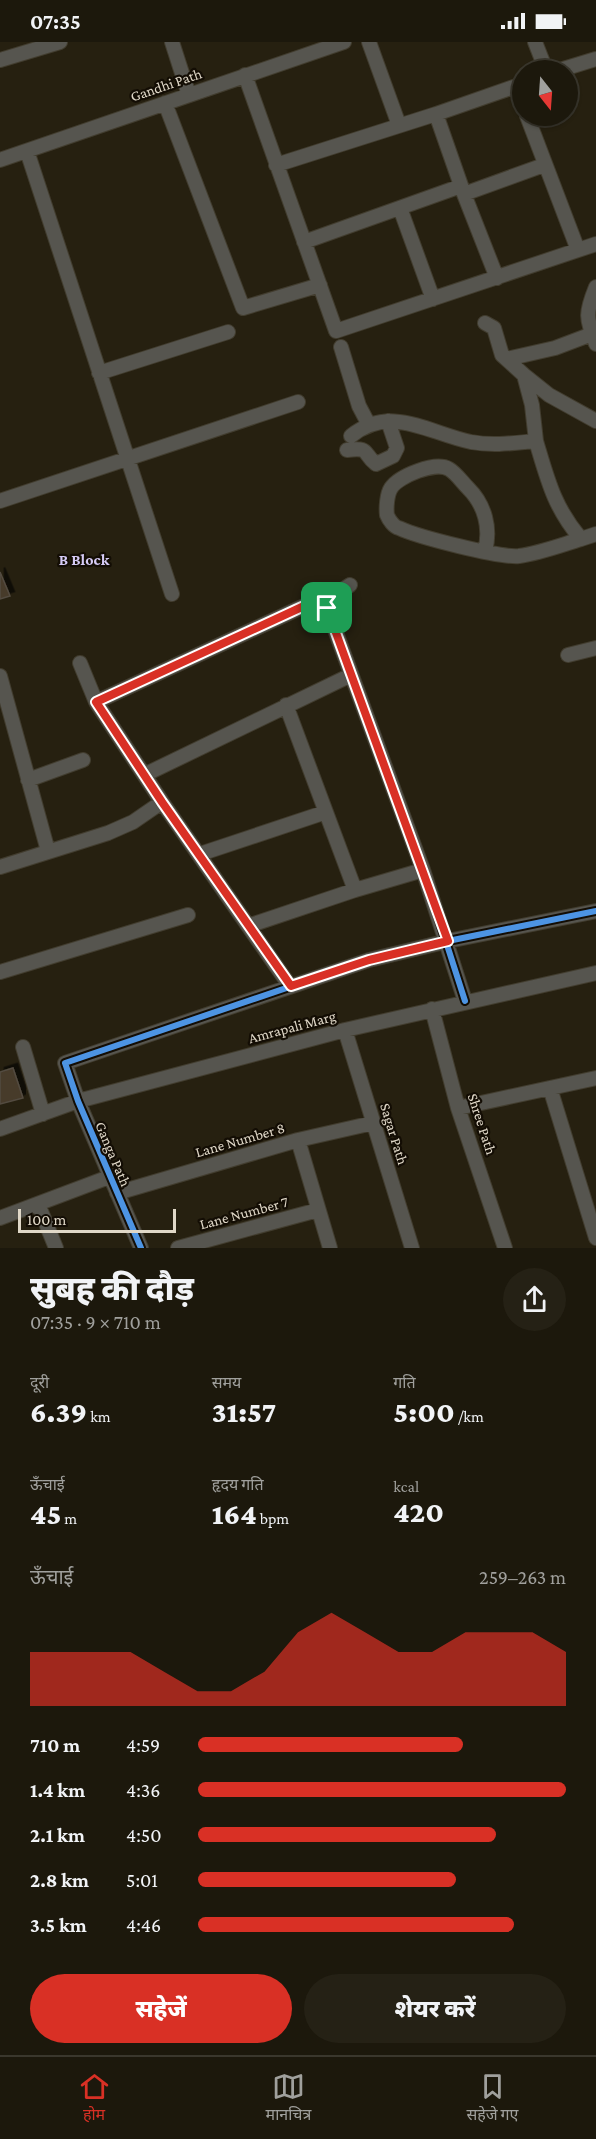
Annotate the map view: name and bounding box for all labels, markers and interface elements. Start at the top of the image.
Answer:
text: 07:35 [30,9,81,34]
north arrow [512,60,578,126]
map controls [512,60,578,126]
street label: Gandhi Path [128,65,204,105]
district label: B Block [59,551,110,568]
pin [301,582,352,633]
icon: arrive [310,591,343,624]
street label: Amrapali Marg [247,1008,338,1047]
street label: Shree Path [465,1091,499,1157]
street label: Sagar Path [376,1101,411,1167]
street label: Ganga Path [91,1119,134,1189]
street label: Lane Number 8 [193,1120,287,1160]
street label: Lane Number 7 [198,1193,290,1233]
scale bar [18,1206,176,1234]
text: 100 m [27,1211,66,1228]
button: share [503,1268,566,1331]
text: सुबह की दौड़ [30,1270,194,1307]
text: 07:35 · 9 × 710 m [30,1311,161,1333]
text: दूरी [30,1374,49,1391]
text: समय [212,1374,241,1391]
text: गति [393,1374,416,1391]
text: 6.39 [30,1395,87,1428]
text: 31:57 [212,1395,276,1428]
text: 5:00 [393,1395,455,1428]
text: km [87,1408,111,1425]
text: /km [455,1408,484,1425]
text: ऊँचाई [30,1476,65,1493]
text: हृदय गति [212,1476,264,1493]
text: kcal [393,1478,419,1495]
text: 420 [393,1495,444,1528]
text: 45 [30,1497,61,1530]
text: 164 [212,1497,257,1530]
text: m [61,1510,77,1527]
text: bpm [257,1510,289,1527]
text: ऊँचाई [30,1566,73,1588]
text: 259–263 m [479,1566,566,1588]
text: 710 m [30,1734,80,1756]
text: 4:59 [126,1734,160,1756]
text: 1.4 km [30,1779,85,1801]
text: 4:36 [126,1779,160,1801]
text: 2.1 km [30,1824,85,1846]
text: 4:50 [126,1824,162,1846]
text: 2.8 km [30,1869,89,1891]
text: 5:01 [126,1869,158,1891]
text: 3.5 km [30,1914,87,1936]
text: 4:46 [126,1914,161,1936]
button: सहेजें [30,1974,292,2043]
button: शेयर करें [304,1974,566,2043]
tab: होम [78,2070,111,2127]
tab: मानचित्र [266,2070,311,2127]
tab: सहेजे गए [466,2070,518,2127]

